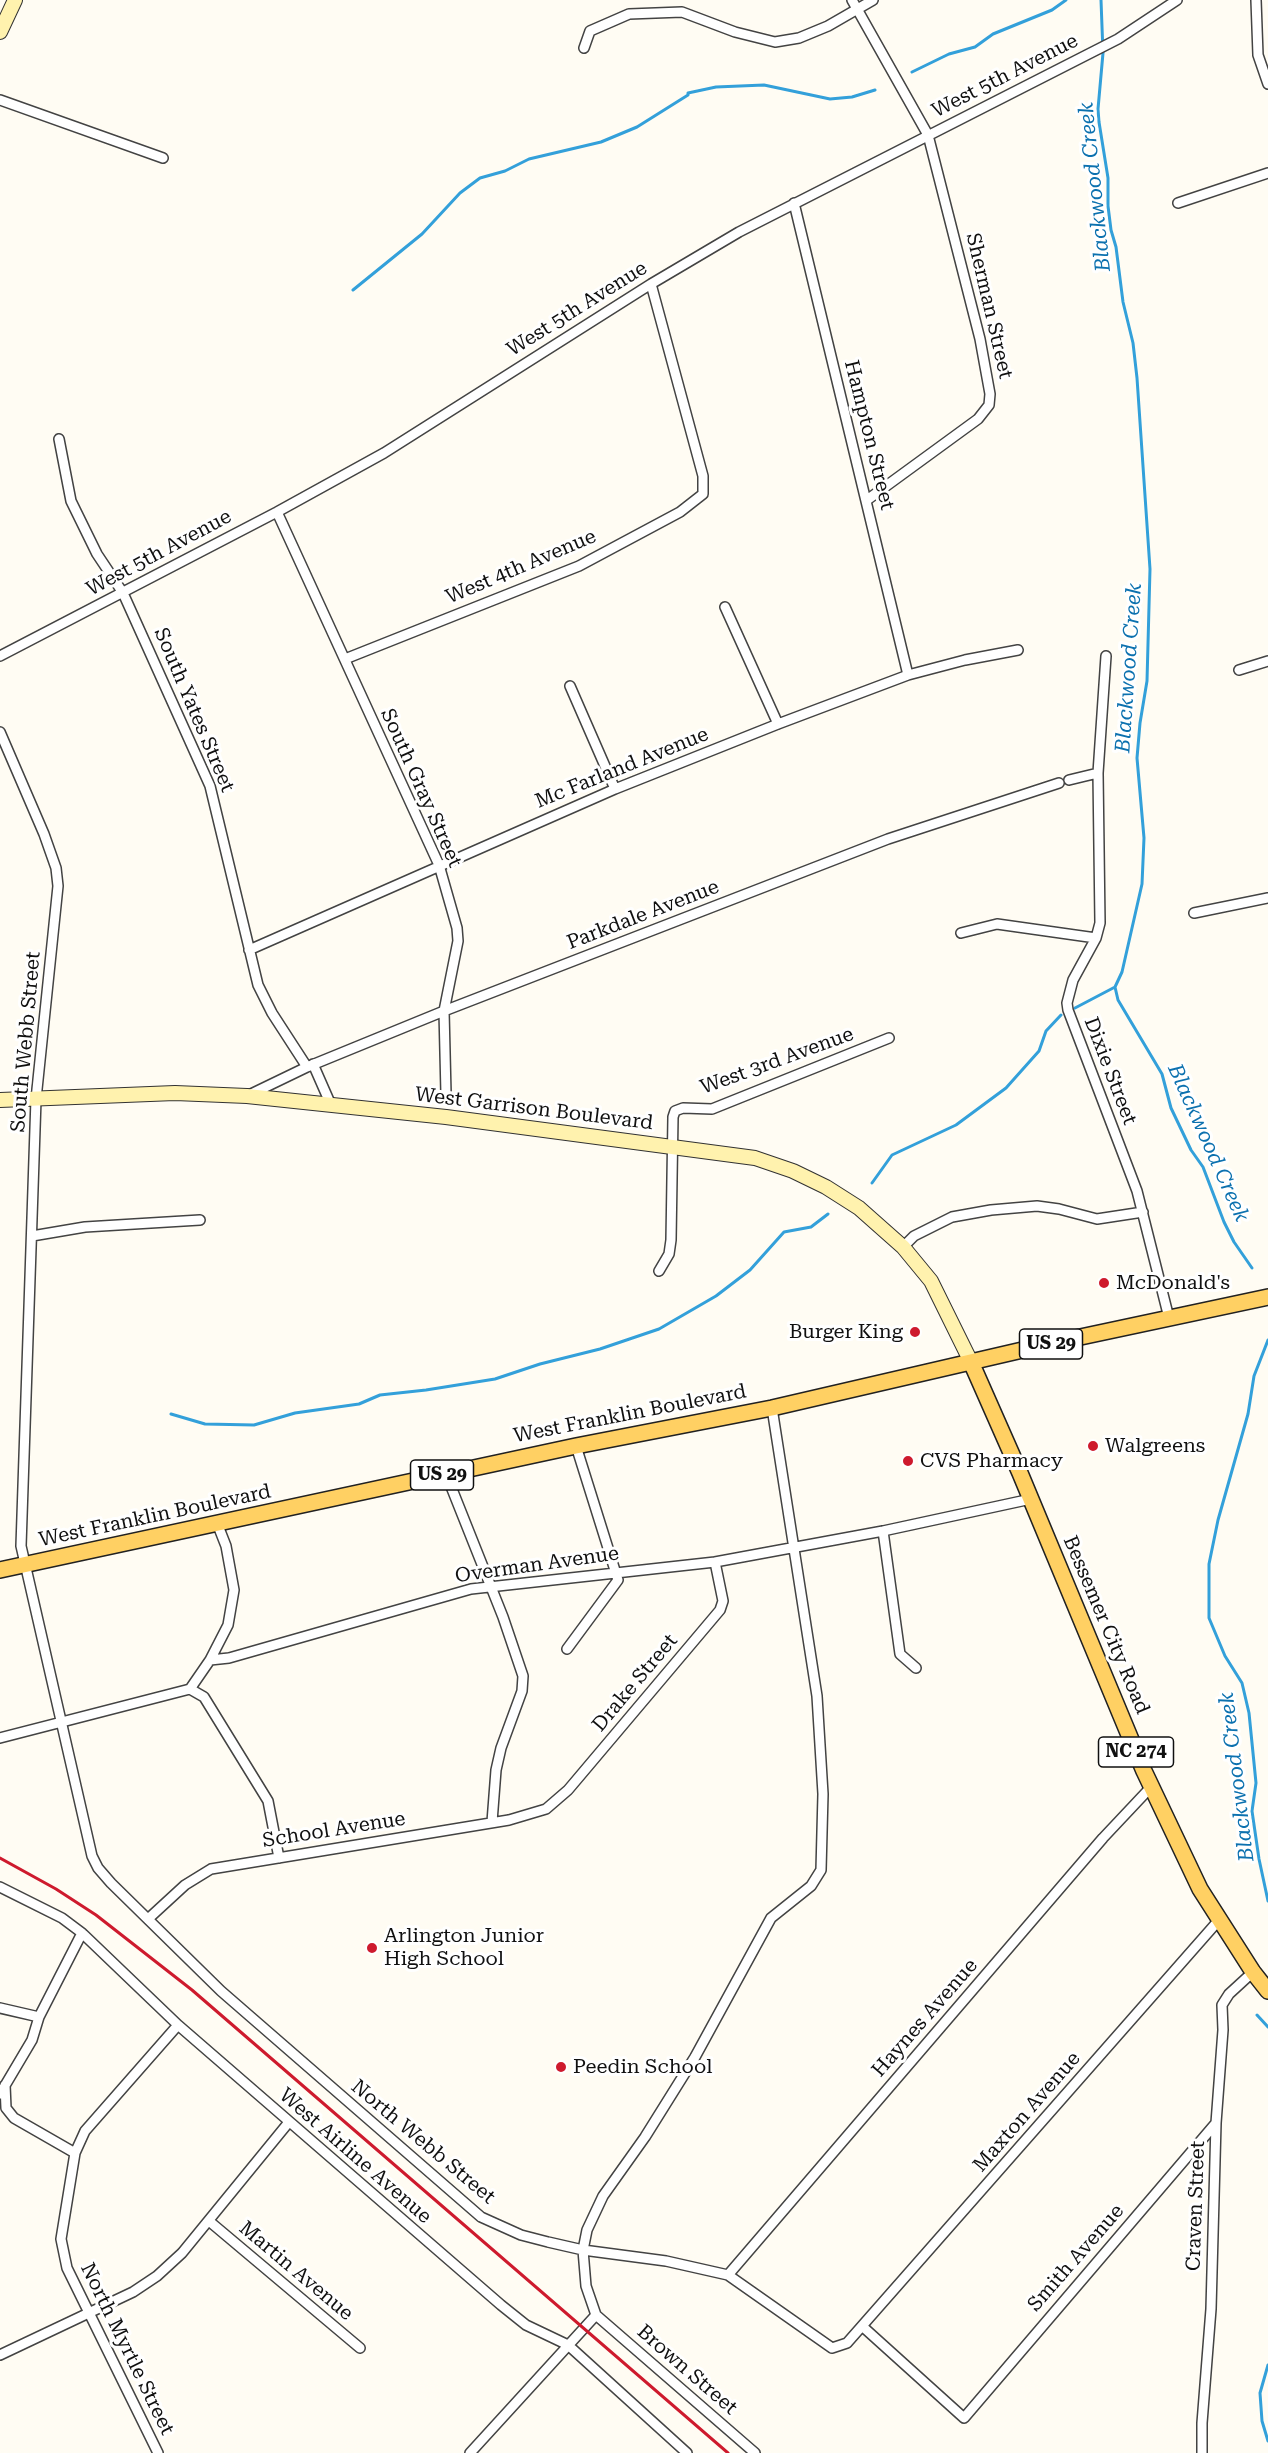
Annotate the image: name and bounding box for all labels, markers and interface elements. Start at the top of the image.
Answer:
street label: West 5th Avenue [928,29,1082,123]
water label: Blackwood Creek [1074,101,1116,273]
street label: Sherman Street [961,231,1017,381]
street label: West 5th Avenue [502,256,652,362]
street label: Hampton Street [839,358,899,512]
street label: West 5th Avenue [82,505,236,601]
street label: West 4th Avenue [442,525,600,609]
water label: Blackwood Creek [1110,582,1148,754]
street label: South Yates Street [149,624,239,796]
street label: South Gray Street [375,705,467,871]
street label: Mc Farland Avenue [532,722,712,814]
street label: Parkdale Avenue [564,875,722,955]
street label: South Webb Street [6,951,46,1133]
street label: Dixie Street [1079,1014,1141,1128]
street label: West 3rd Avenue [697,1022,857,1100]
water label: Blackwood Creek [1162,1060,1254,1226]
street label: West Garrison Boulevard [414,1082,654,1136]
place label: McDonald's [1116,1271,1230,1295]
marker: McDonald's [1097,1276,1111,1290]
place label: Burger King [789,1320,903,1344]
marker: Burger King [908,1325,922,1339]
road number: US 29 [1020,1329,1082,1359]
street label: West Franklin Boulevard [512,1380,748,1448]
place label: Walgreens [1105,1434,1205,1458]
marker: Walgreens [1086,1439,1100,1453]
place label: CVS Pharmacy [920,1449,1063,1473]
marker: CVS Pharmacy [901,1454,915,1468]
road number: US 29 [410,1460,474,1490]
street label: West Franklin Boulevard [37,1480,273,1552]
street label: Bessemer City Road [1058,1532,1154,1718]
street label: Overman Avenue [454,1542,620,1588]
street label: Drake Street [587,1629,683,1737]
water label: Blackwood Creek [1214,1691,1260,1863]
road number: NC 274 [1098,1737,1174,1767]
street label: School Avenue [261,1807,407,1853]
place label: Arlington Junior High School [384,1924,544,1971]
marker: Arlington Junior High School [365,1941,379,1955]
street label: Haynes Avenue [867,1954,983,2082]
street label: Maxton Avenue [968,2047,1086,2177]
place label: Peedin School [573,2055,712,2079]
marker: Peedin School [554,2060,568,2074]
street label: North Webb Street [346,2075,500,2209]
street label: West Airline Avenue [274,2083,436,2229]
street label: Craven Street [1182,2140,1210,2272]
street label: Smith Avenue [1023,2199,1129,2317]
street label: Martin Avenue [234,2216,358,2326]
street label: North Myrtle Street [75,2259,179,2439]
street label: Brown Street [632,2320,742,2420]

